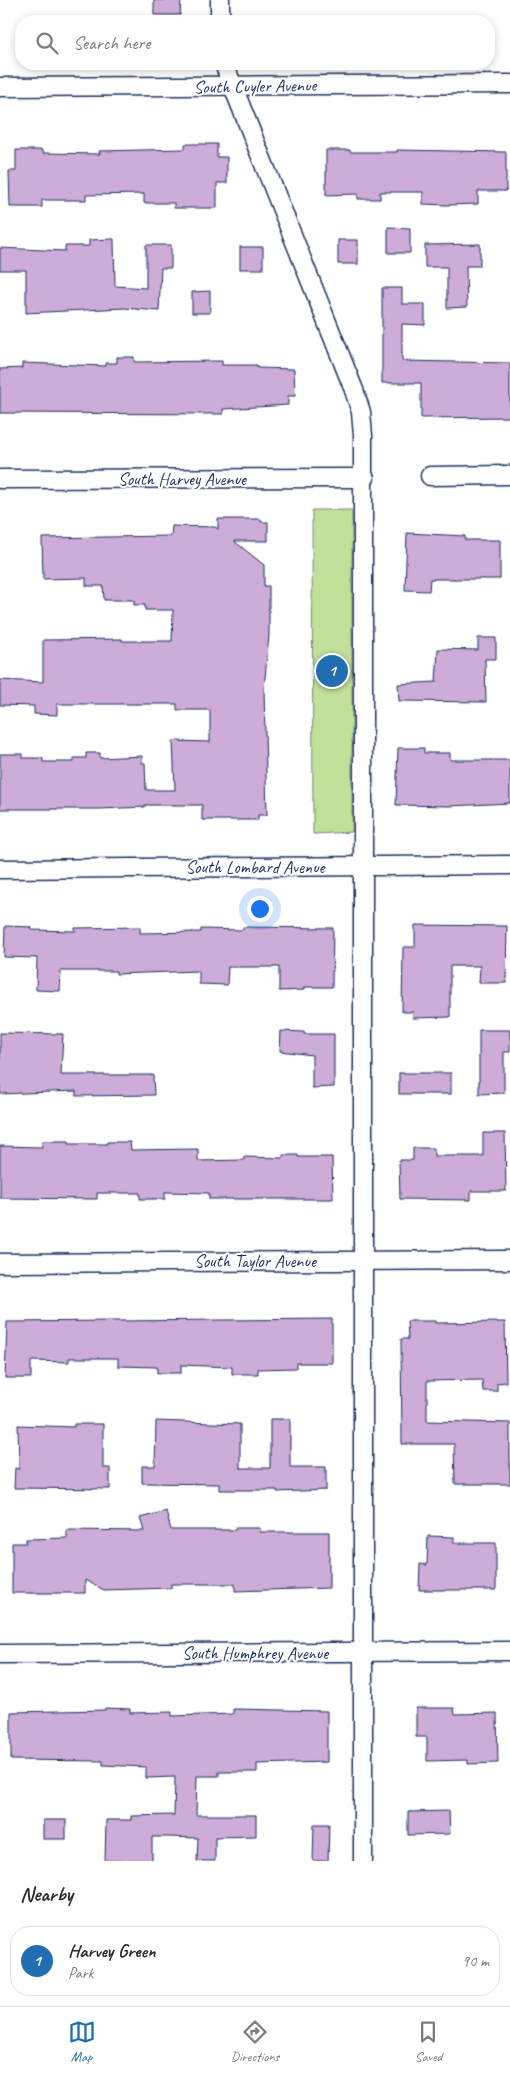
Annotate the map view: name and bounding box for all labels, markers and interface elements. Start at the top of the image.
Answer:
search box [15,15,495,70]
icon: search [33,29,61,57]
text: Search here [73,31,150,55]
street label: South Cuyler Avenue [193,74,318,98]
street label: South Harvey Avenue [118,468,247,490]
pin: 1 [316,652,348,690]
street label: South Lombard Avenue [186,856,326,878]
your location [247,896,273,922]
street label: South Taylor Avenue [194,1250,317,1272]
street label: South Humphrey Avenue [182,1642,329,1664]
text: Nearby [20,1881,73,1907]
text: Harvey Green [68,1939,156,1963]
text: 1 [33,1951,41,1971]
text: 90 m [462,1951,489,1971]
text: Park [68,1963,93,1983]
tab: Map [68,2018,96,2065]
tab: Directions [231,2018,279,2065]
tab: Saved [414,2018,442,2065]

